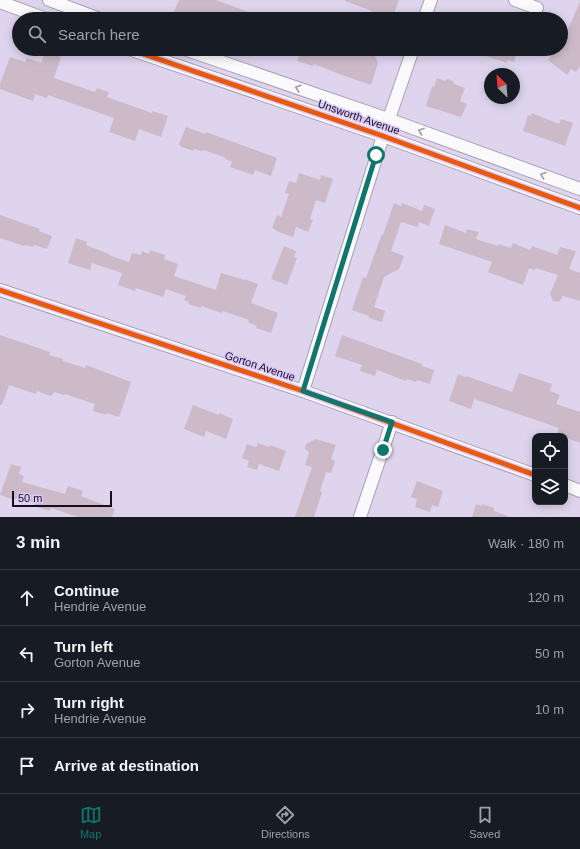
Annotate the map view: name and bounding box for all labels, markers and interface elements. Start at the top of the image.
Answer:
search box [12,12,568,56]
icon: search [26,23,48,45]
text: Search here [58,26,140,43]
north arrow [484,68,520,104]
one-way arrow [295,84,302,93]
street label: Unsworth Avenue [316,97,402,137]
one-way arrow [418,127,425,136]
route start [367,146,385,164]
one-way arrow [540,172,547,180]
street label: Gorton Avenue [223,349,297,383]
map controls [532,433,568,505]
button: locate [532,433,568,469]
route end [374,441,392,459]
button: layers [532,469,568,505]
scale bar [12,489,112,508]
text: 50 m [18,492,42,504]
text: 3 min [16,533,60,552]
text: Walk · 180 m [488,536,564,551]
text: Continue [54,582,119,599]
icon: ahead [16,587,38,609]
text: 120 m [528,590,564,605]
text: Hendrie Avenue [54,599,146,614]
text: Turn left [54,638,113,655]
icon: left [16,643,38,665]
text: 50 m [535,646,564,661]
text: Gorton Avenue [54,655,141,670]
text: Turn right [54,694,124,711]
icon: right [16,699,38,721]
text: 10 m [535,702,564,717]
text: Hendrie Avenue [54,711,146,726]
icon: arrive [16,755,38,777]
text: Arrive at destination [54,757,199,774]
tab: Map [80,804,102,840]
tab: Directions [261,804,310,840]
tab: Saved [469,804,500,840]

